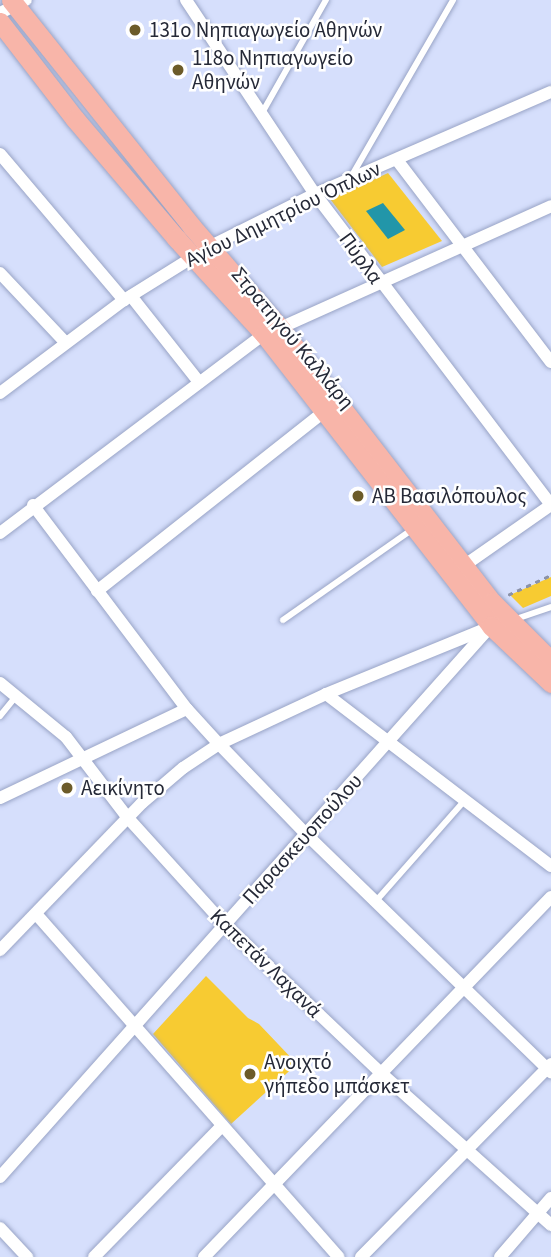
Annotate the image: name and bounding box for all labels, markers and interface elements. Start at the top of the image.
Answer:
place label: 131ο Νηπιαγωγείο Αθηνών [149,17,382,43]
marker: 131ο Νηπιαγωγείο Αθηνών [127,22,143,38]
place label: 118ο Νηπιαγωγείο Αθηνών [192,45,353,95]
marker: 118ο Νηπιαγωγείο Αθηνών [170,62,186,78]
street label: Αγίου Δημητρίου Όπλων [181,156,385,272]
street label: Πύρλα [334,227,388,289]
street label: Στρατηγού Καλλάρη [226,262,360,414]
place label: AB Βασιλόπουλος [372,483,526,509]
marker: AB Βασιλόπουλος [350,488,366,504]
street label: Παρασκευοπούλου [237,768,367,910]
place label: Αεικίνητο [81,775,165,801]
marker: Αεικίνητο [59,780,75,796]
street label: Καπετάν Λαχανά [205,903,327,1023]
place label: Ανοιχτό γήπεδο μπάσκετ [264,1049,410,1099]
marker: Ανοιχτό γήπεδο μπάσκετ [242,1066,258,1082]

